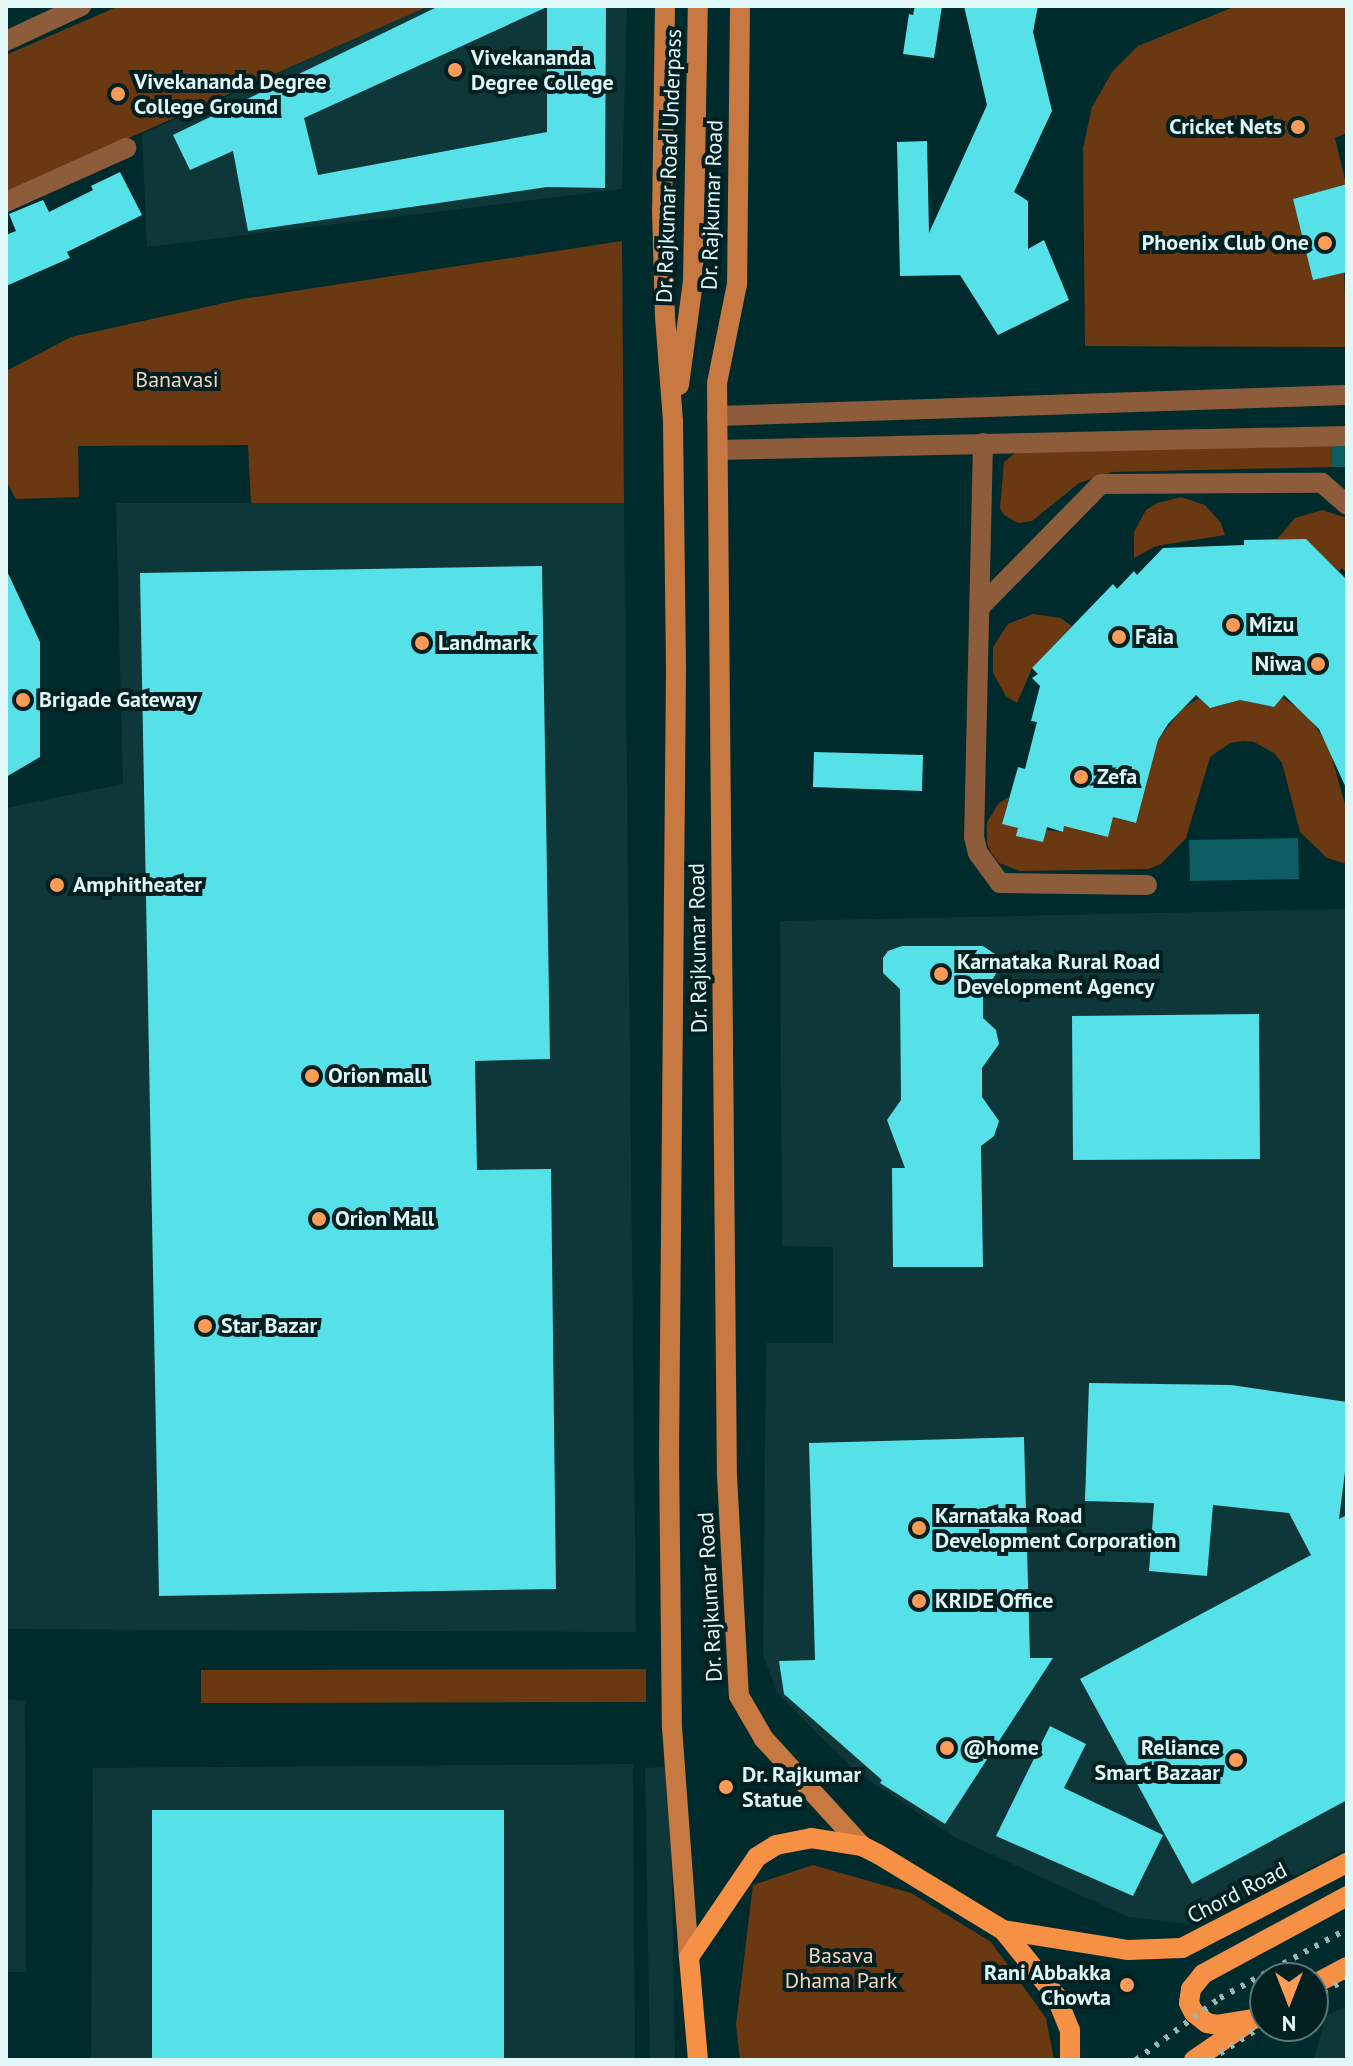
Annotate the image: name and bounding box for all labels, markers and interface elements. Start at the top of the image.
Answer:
street label: Dr. Rajkumar Road Underpass [651,28,687,304]
place label: Vivekananda Degree College [471,44,614,96]
marker: Vivekananda Degree College [446,61,464,79]
place label: Vivekananda Degree College Ground [134,68,327,120]
marker: Vivekananda Degree College Ground [109,85,127,103]
place label: Cricket Nets [1169,114,1282,140]
marker: Cricket Nets [1289,118,1307,136]
street label: Dr. Rajkumar Road [696,119,728,291]
place label: Phoenix Club One [1141,230,1309,256]
marker: Phoenix Club One [1316,234,1334,252]
park label: Banavasi [135,367,219,393]
place label: Mizu [1249,612,1294,638]
marker: Mizu [1224,616,1242,634]
place label: Faia [1135,624,1174,650]
marker: Faia [1110,628,1128,646]
place label: Landmark [438,630,531,656]
marker: Landmark [413,634,431,652]
place label: Niwa [1255,651,1302,677]
marker: Niwa [1309,655,1327,673]
place label: Brigade Gateway [39,687,197,713]
marker: Brigade Gateway [14,691,32,709]
place label: Zefa [1097,764,1137,790]
marker: Zefa [1072,768,1090,786]
street label: Dr. Rajkumar Road [683,862,713,1034]
place label: Amphitheater [73,872,202,898]
marker: Amphitheater [48,876,66,894]
place label: Karnataka Rural Road Development Agency [957,948,1160,1000]
marker: Karnataka Rural Road Development Agency [932,965,950,983]
place label: Orion mall [328,1063,427,1089]
marker: Orion mall [303,1067,321,1085]
place label: Orion Mall [335,1206,434,1232]
marker: Orion Mall [310,1210,328,1228]
place label: Star Bazar [221,1313,317,1339]
marker: Star Bazar [196,1317,214,1335]
place label: Karnataka Road Development Corporation [935,1502,1177,1554]
street label: Dr. Rajkumar Road [692,1510,728,1684]
marker: Karnataka Road Development Corporation [910,1519,928,1537]
place label: KRIDE Office [935,1588,1054,1614]
marker: KRIDE Office [910,1592,928,1610]
place label: Reliance Smart Bazaar [1095,1734,1220,1786]
place label: @home [963,1735,1039,1761]
marker: @home [938,1739,956,1757]
marker: Reliance Smart Bazaar [1227,1751,1245,1769]
place label: Dr. Rajkumar Statue [742,1761,863,1812]
marker: Dr. Rajkumar Statue [717,1778,735,1796]
street label: Chord Road [1183,1857,1291,1929]
park label: Basava Dhama Park [785,1942,897,1994]
place label: Rani Abbakka Chowta [983,1959,1111,2010]
north arrow [1249,1962,1329,2042]
marker: Rani Abbakka Chowta [1118,1976,1136,1994]
text: N [1282,2010,1296,2038]

